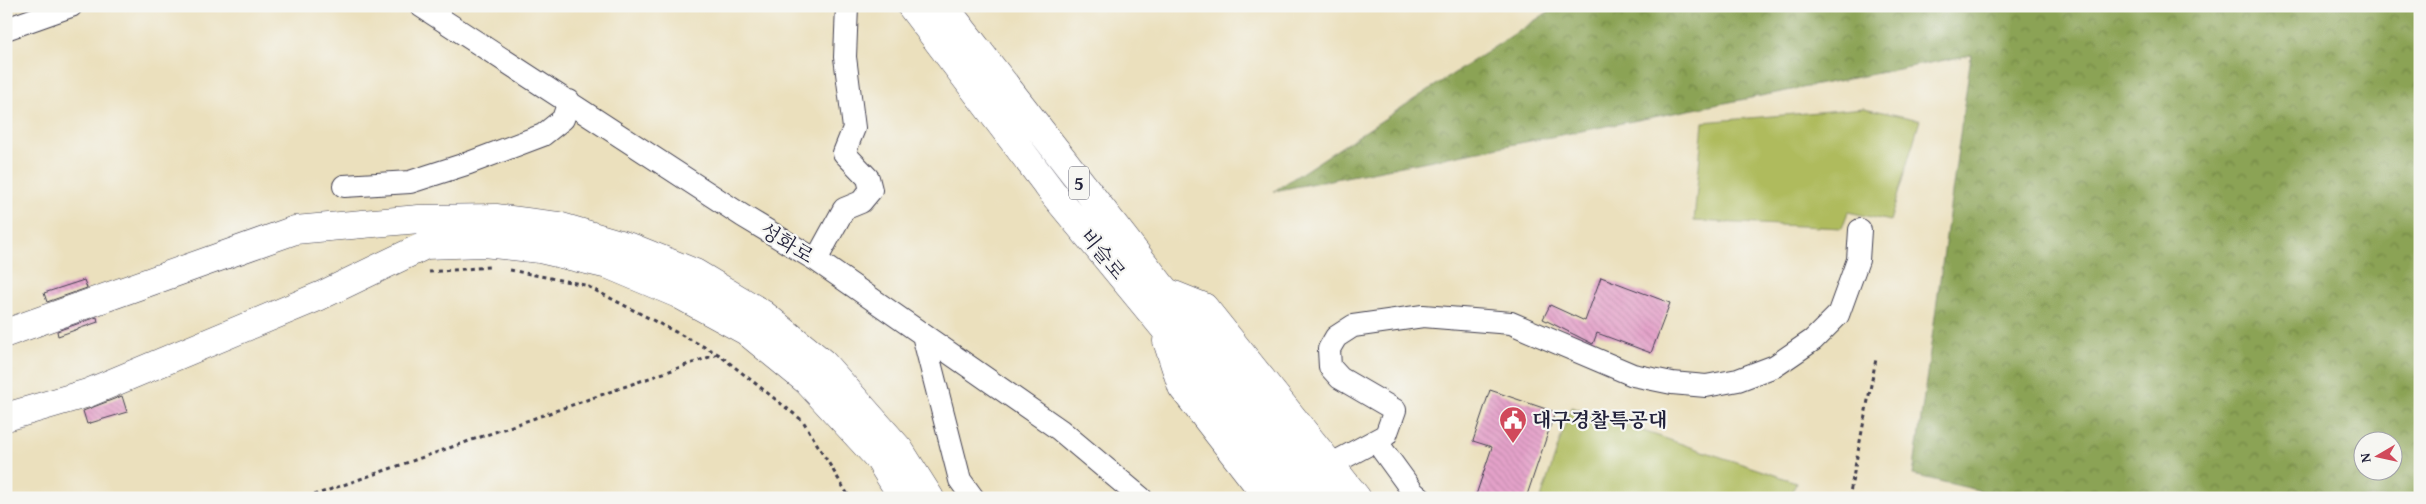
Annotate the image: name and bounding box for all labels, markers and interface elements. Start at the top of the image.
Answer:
road number: 5 [1069,167,1089,200]
street label: 성화로 [755,215,820,270]
street label: 비슬로 [1074,222,1133,285]
public building icon: 대구경찰특공대 [1498,405,1528,444]
place label: 대구경찰특공대 [1532,405,1667,434]
north arrow [2354,432,2404,482]
text: N [2354,451,2376,464]

